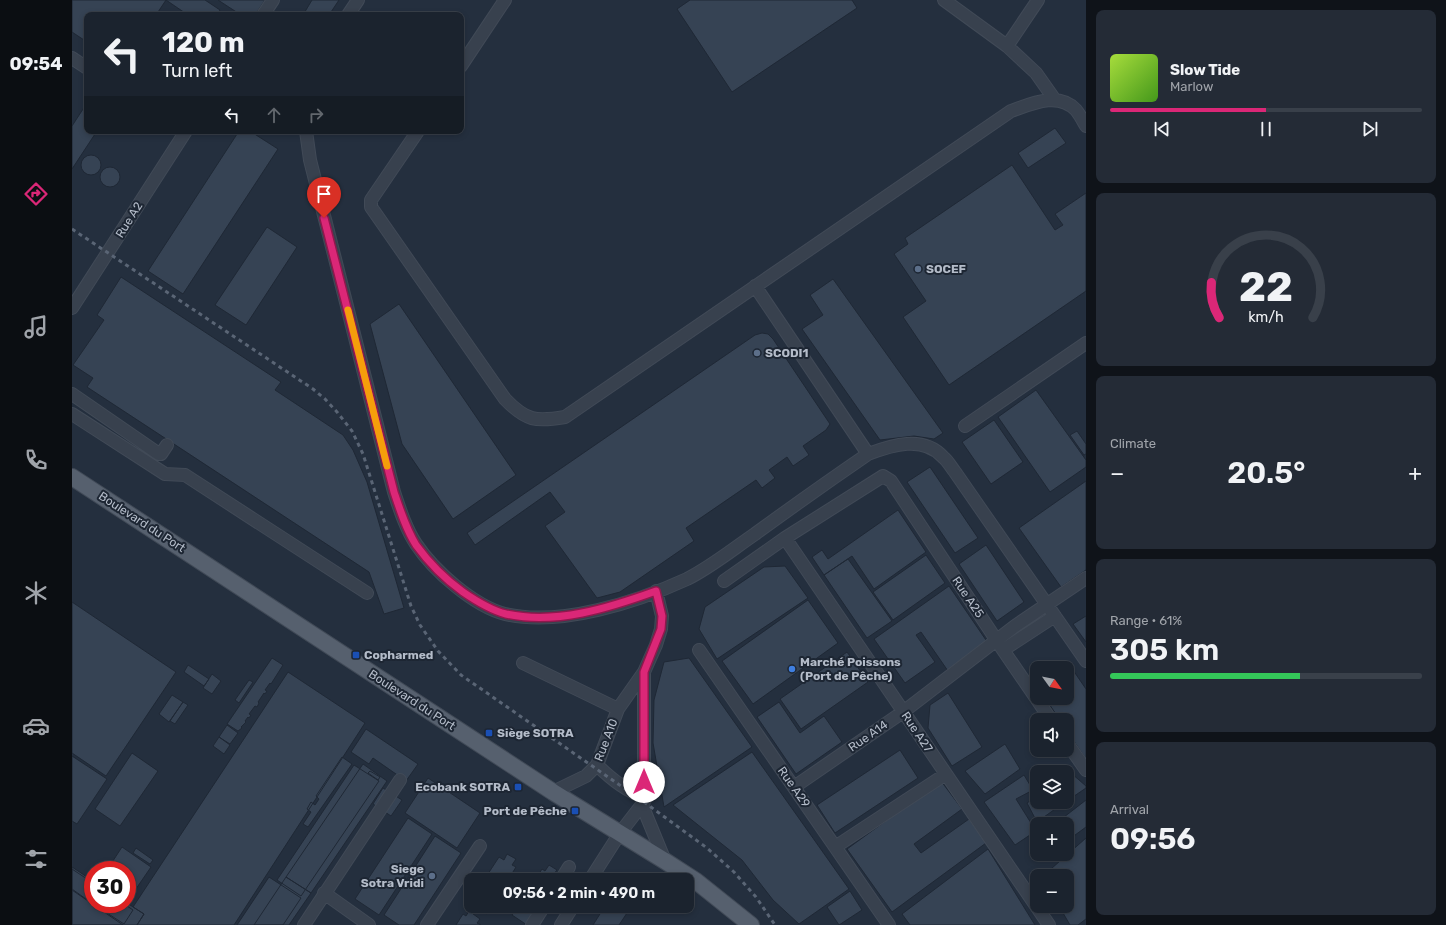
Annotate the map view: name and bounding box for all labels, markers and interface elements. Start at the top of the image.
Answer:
text: 120 m [162,26,245,59]
icon: left [96,28,148,80]
text: 09:54 [10,53,62,75]
text: Turn left [162,60,232,82]
text: Slow Tide [1170,61,1240,79]
text: Marlow [1170,79,1213,94]
icon: left [221,104,243,126]
icon: ahead [263,104,285,126]
icon: right [305,104,327,126]
icon: previous [1151,118,1173,140]
icon: pause [1255,118,1277,140]
icon: next [1359,118,1381,140]
pin [307,177,341,218]
icon: directions [22,180,50,208]
icon: arrive [313,183,335,205]
street label: Rue A2 [113,200,145,240]
text: 22 [1239,261,1293,310]
place label: SOCEF [926,262,966,276]
marker: SOCEF [913,264,923,274]
text: km/h [1248,308,1284,325]
icon: music [22,313,50,341]
place label: SCODI1 [765,346,808,360]
marker: SCODI1 [752,348,762,358]
text: Climate [1110,436,1156,451]
icon: phone [22,446,50,474]
text: 20.5° [1227,455,1305,491]
text: − [1110,460,1124,487]
text: + [1408,460,1422,487]
street label: Boulevard du Port [96,489,188,555]
street label: Rue A25 [949,574,987,620]
icon: climate [22,579,50,607]
text: Range · 61% [1110,613,1182,628]
text: 305 km [1110,632,1219,668]
place label: Copharmed [364,648,433,662]
marker: Copharmed [351,650,361,660]
place label: Marché Poissons (Port de Pêche) [800,655,901,683]
north arrow [1030,661,1074,705]
map controls [1030,661,1074,913]
marker: Marché Poissons (Port de Pêche) [787,664,797,674]
street label: Boulevard du Port [366,667,458,733]
street label: Rue A27 [898,709,936,755]
icon: car [22,712,50,740]
button: sound [1030,713,1074,757]
street label: Rue A10 [591,717,621,763]
street label: Rue A14 [846,717,891,755]
place label: Siège SOTRA [497,726,574,740]
marker: Siège SOTRA [484,728,494,738]
position arrow [623,761,665,803]
street label: Rue A29 [775,764,813,810]
button: layers [1030,765,1074,809]
place label: Ecobank SOTRA [415,780,510,794]
marker: Ecobank SOTRA [513,782,523,792]
text: Arrival [1110,802,1149,817]
place label: Port de Pêche [484,804,567,818]
marker: Port de Pêche [570,806,580,816]
button: + [1030,817,1074,861]
text: 09:56 [1110,821,1196,857]
icon: filters [22,845,50,873]
speed limit sign: 30 [84,861,136,913]
place label: Siege Sotra Vridi [361,862,424,890]
button: − [1030,869,1074,913]
marker: Siege Sotra Vridi [427,871,437,881]
text: 09:56 · 2 min · 490 m [503,884,655,902]

